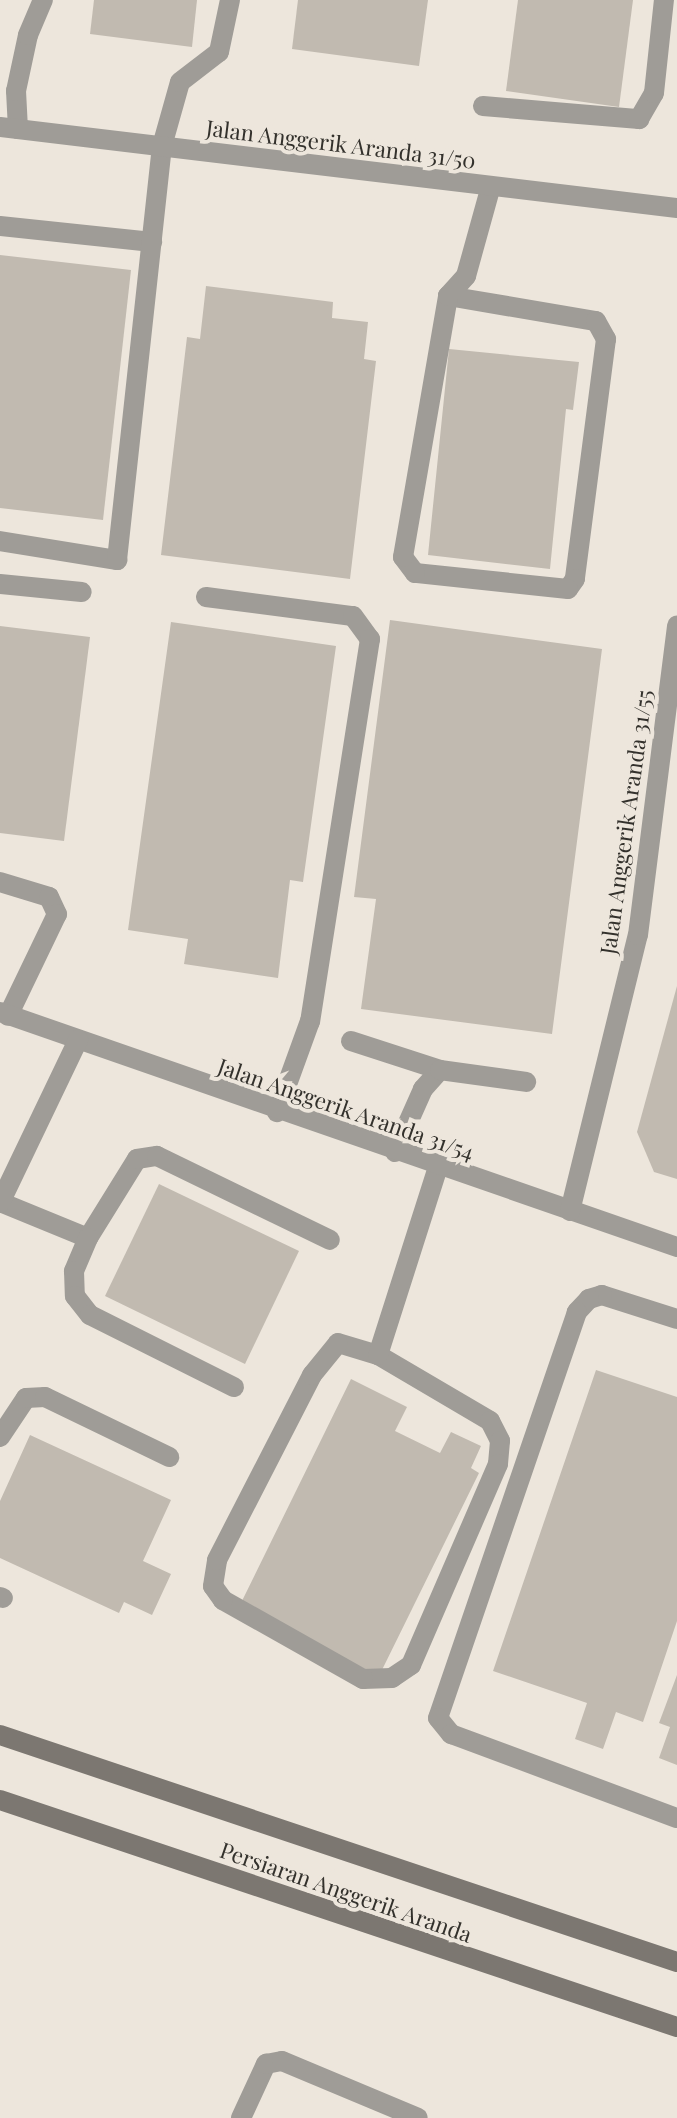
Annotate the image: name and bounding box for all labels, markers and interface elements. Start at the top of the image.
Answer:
street label: Jalan Anggerik Aranda 31/50 [204,114,478,174]
street label: Jalan Anggerik Aranda 31/55 [594,687,658,957]
street label: Jalan Anggerik Aranda 31/54 [214,1052,478,1166]
street label: Persiaran Anggerik Aranda [216,1836,476,1948]

